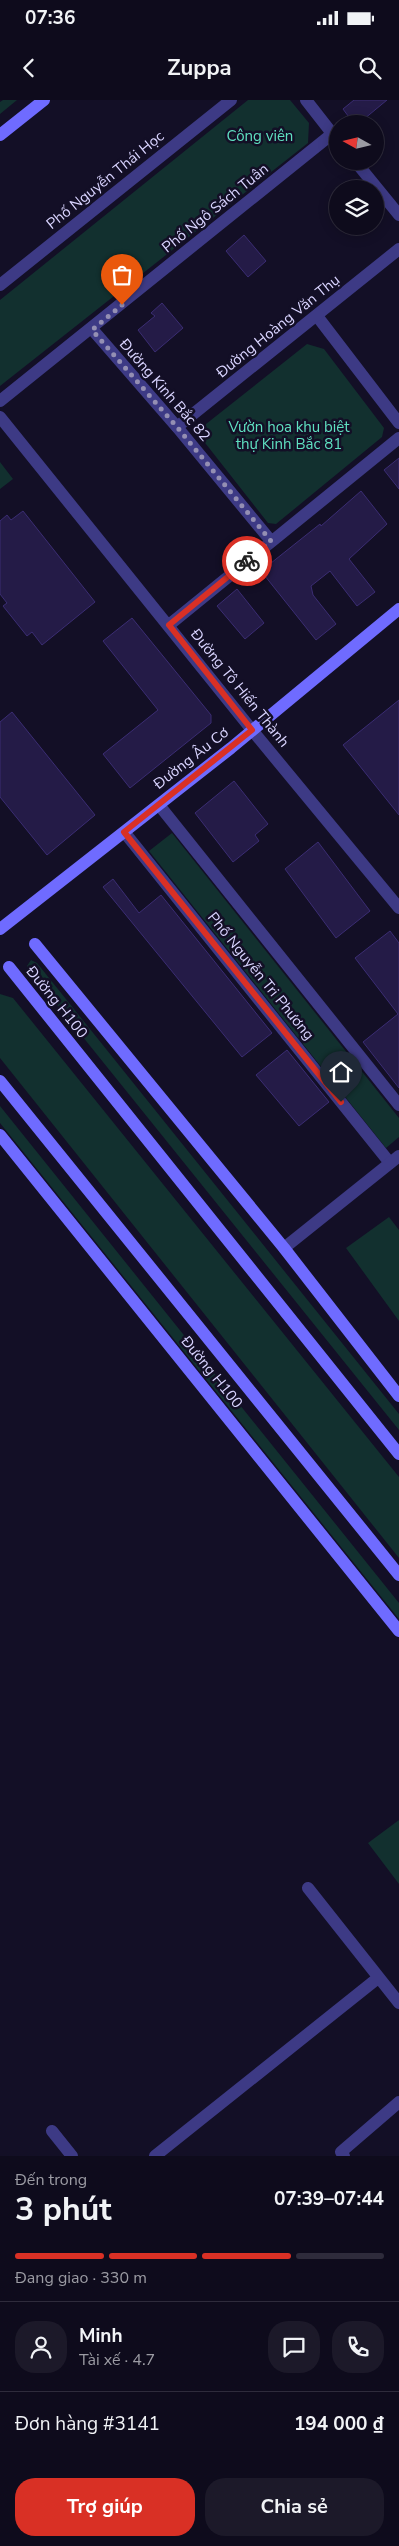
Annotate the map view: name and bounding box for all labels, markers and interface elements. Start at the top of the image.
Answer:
text: 07:36 [25,5,75,31]
text: Zuppa [167,53,232,83]
icon: back [15,54,43,82]
icon: search [356,54,384,82]
north arrow [329,115,384,170]
map controls [329,115,384,235]
street label: Phố Nguyễn Thái Học [42,126,168,234]
park label: Công viên [227,126,293,146]
street label: Phố Ngô Sách Tuân [158,159,272,257]
button: layers [329,180,384,235]
pin [101,254,143,305]
icon: bag [108,261,136,289]
street label: Đường Hoàng Văn Thụ [211,270,344,383]
street label: Đường Kinh Bắc 82 [114,334,215,446]
park label: Vườn hoa khu biệt thự Kinh Bắc 81 [227,417,350,454]
courier [222,536,272,586]
icon: bike [233,547,261,575]
street label: Đường Tô Hiến Thành [185,624,294,751]
street label: Đường Âu Cơ [149,722,233,794]
street label: Phố Nguyễn Tri Phương [203,908,319,1044]
street label: Đường H100 [21,961,92,1042]
pin [320,1051,362,1102]
icon: home [327,1058,355,1086]
street label: Đường H100 [176,1331,247,1412]
text: Đến trong [15,2169,87,2191]
text: 07:39–07:44 [274,2186,384,2212]
text: 3 phút [15,2188,112,2231]
text: Đang giao · 330 m [15,2267,147,2289]
button: person [15,2321,67,2373]
button: chat [268,2321,320,2373]
button: phone [332,2321,384,2373]
text: Minh [79,2323,123,2349]
text: Tài xế · 4.7 [79,2349,155,2371]
text: Đơn hàng #3141 [15,2411,160,2437]
text: 194 000 ₫ [294,2411,384,2437]
button: Trợ giúp [15,2478,195,2536]
button: Chia sẻ [205,2478,384,2536]

